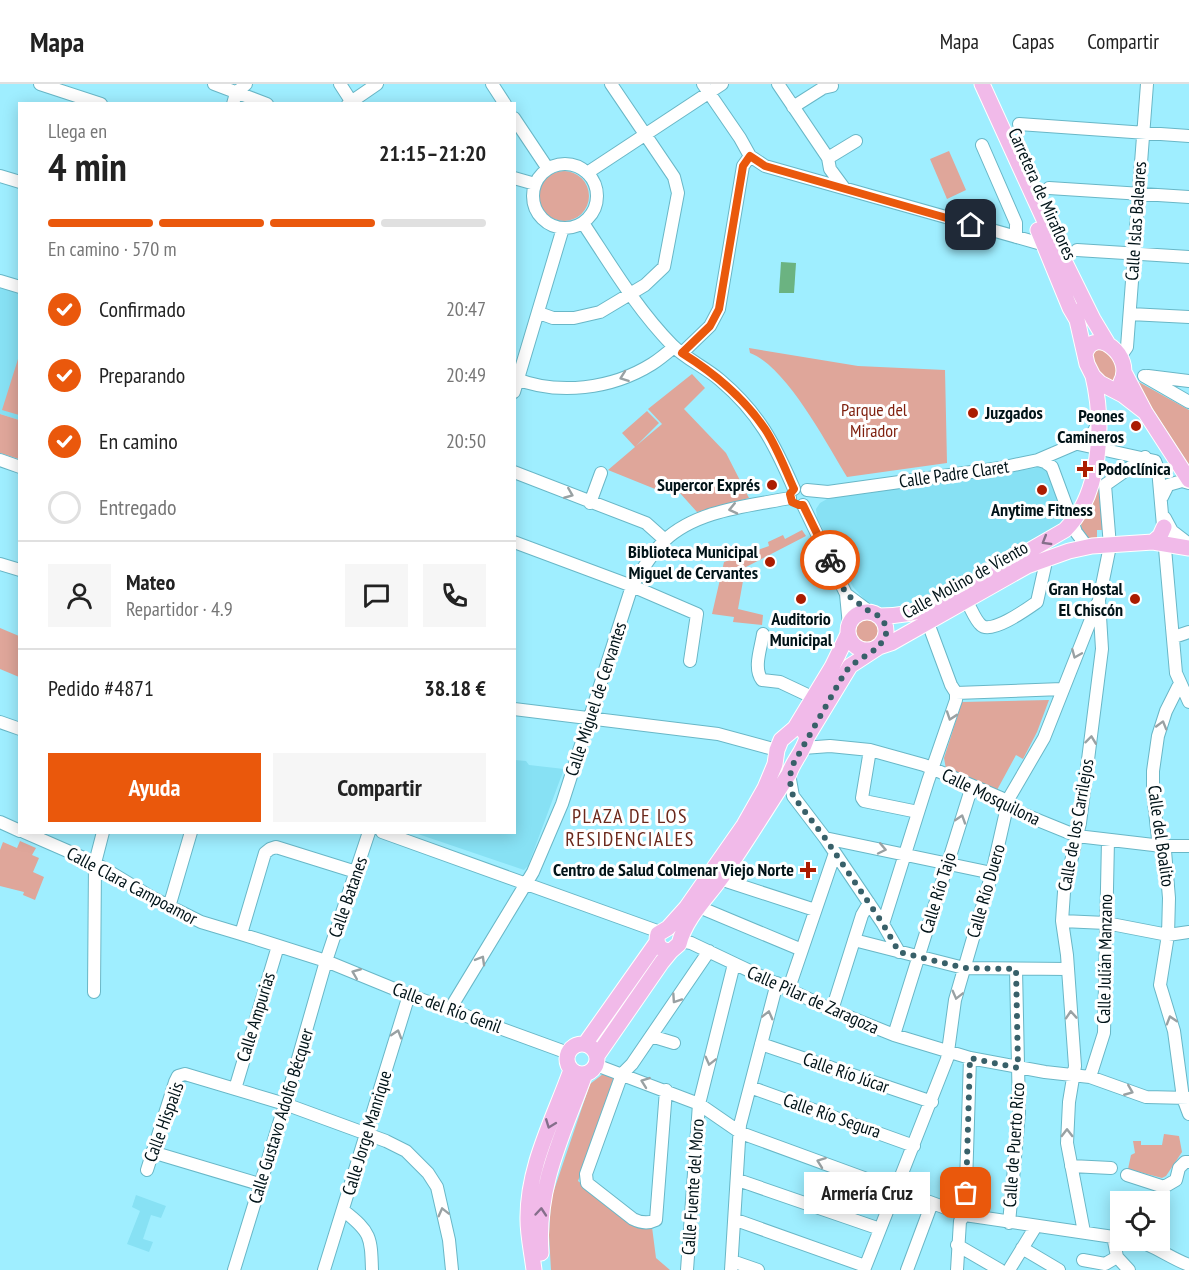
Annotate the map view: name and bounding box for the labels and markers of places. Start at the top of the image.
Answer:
pin [945,199,996,250]
place label: Juzgados [984,401,1043,424]
place label: Peones Camineros [1057,404,1124,448]
marker: Juzgados [966,406,980,420]
marker: Peones Camineros [1129,419,1143,433]
place label: Podoclínica [1098,457,1171,480]
marker: Podoclínica [1076,460,1094,478]
place label: Supercor Exprés [657,473,760,496]
marker: Supercor Exprés [765,478,779,492]
marker: Anytime Fitness [1035,483,1049,497]
place label: Anytime Fitness [990,498,1093,521]
place label: Biblioteca Municipal Miguel de Cervantes [628,540,759,584]
marker: Biblioteca Municipal Miguel de Cervantes [763,555,777,569]
place label: Gran Hostal El Chiscón [1049,577,1124,621]
marker: Auditorio Municipal [794,592,808,606]
marker: Gran Hostal El Chiscón [1128,592,1142,606]
place label: Auditorio Municipal [770,607,833,651]
place label: Centro de Salud Colmenar Viejo Norte [553,858,794,881]
marker: Centro de Salud Colmenar Viejo Norte [799,861,817,879]
pin [940,1167,991,1218]
callout: Armería Cruz [804,1172,930,1214]

